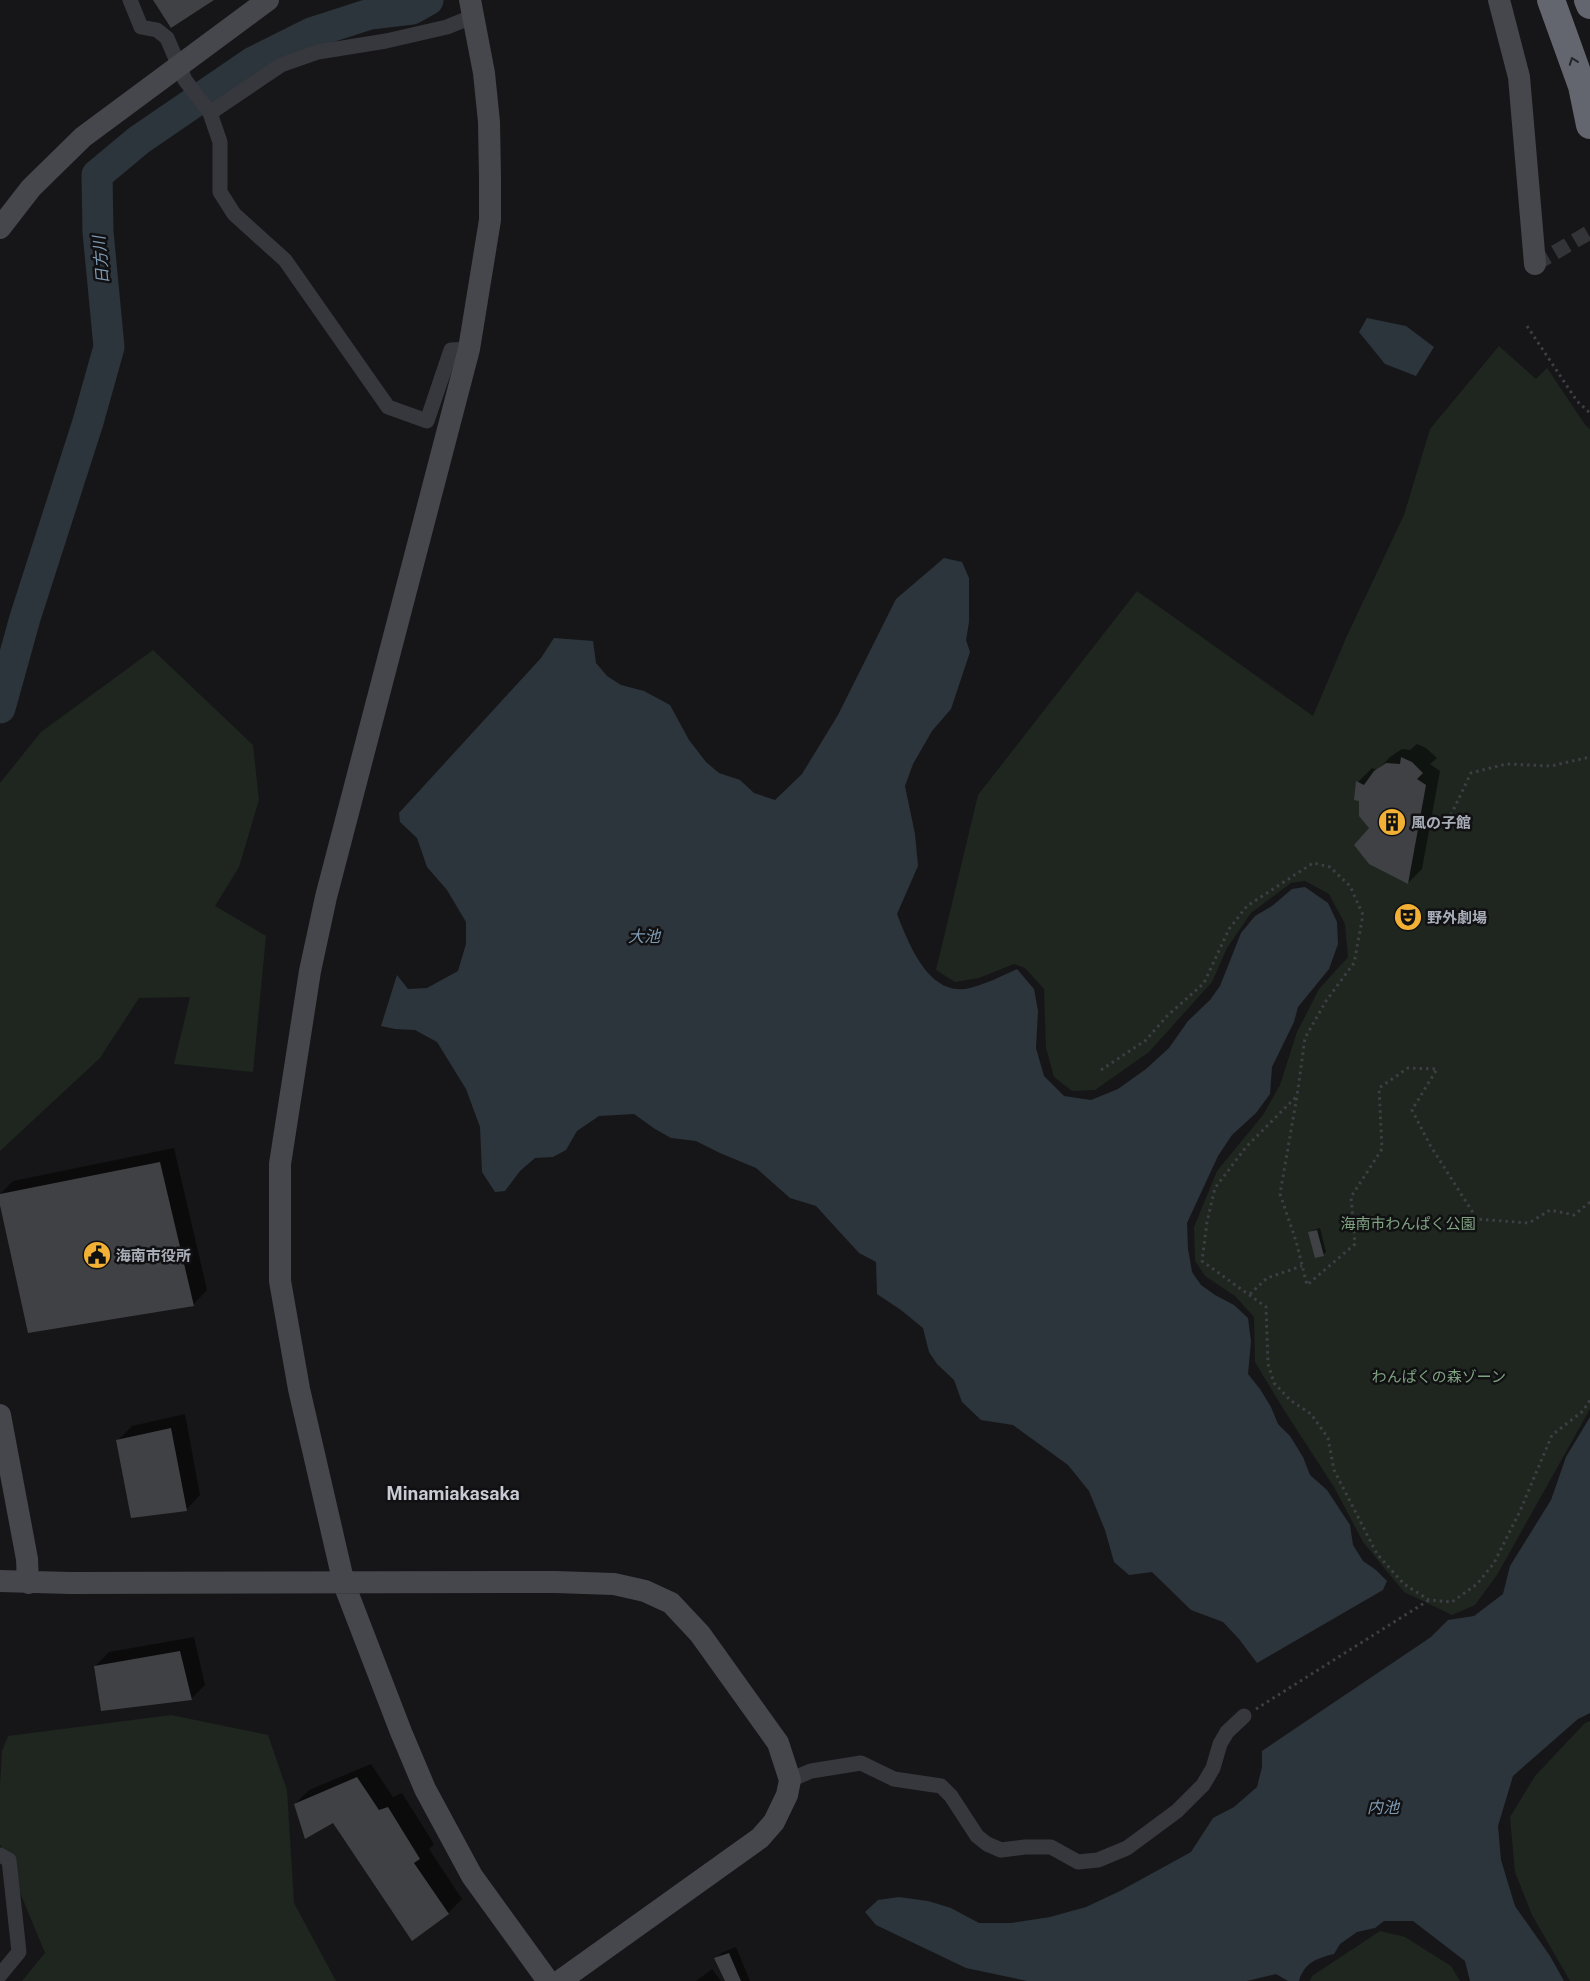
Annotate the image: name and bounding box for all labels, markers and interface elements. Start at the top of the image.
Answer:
one-way arrow [1569,57,1579,66]
water label: 日方川 [89,233,113,285]
building icon: 風の子館 [1377,807,1407,837]
place label: 風の子館 [1411,814,1471,831]
theatre icon: 野外劇場 [1393,902,1423,932]
place label: 野外劇場 [1427,909,1487,926]
water label: 大池 [628,927,662,946]
park label: 海南市わんぱく公園 [1340,1215,1476,1232]
public building icon: 海南市役所 [82,1240,112,1270]
place label: 海南市役所 [116,1247,191,1264]
park label: わんぱくの森ゾーン [1372,1368,1506,1385]
district label: Minamiakasaka [386,1483,520,1504]
water label: 内池 [1367,1798,1401,1817]

